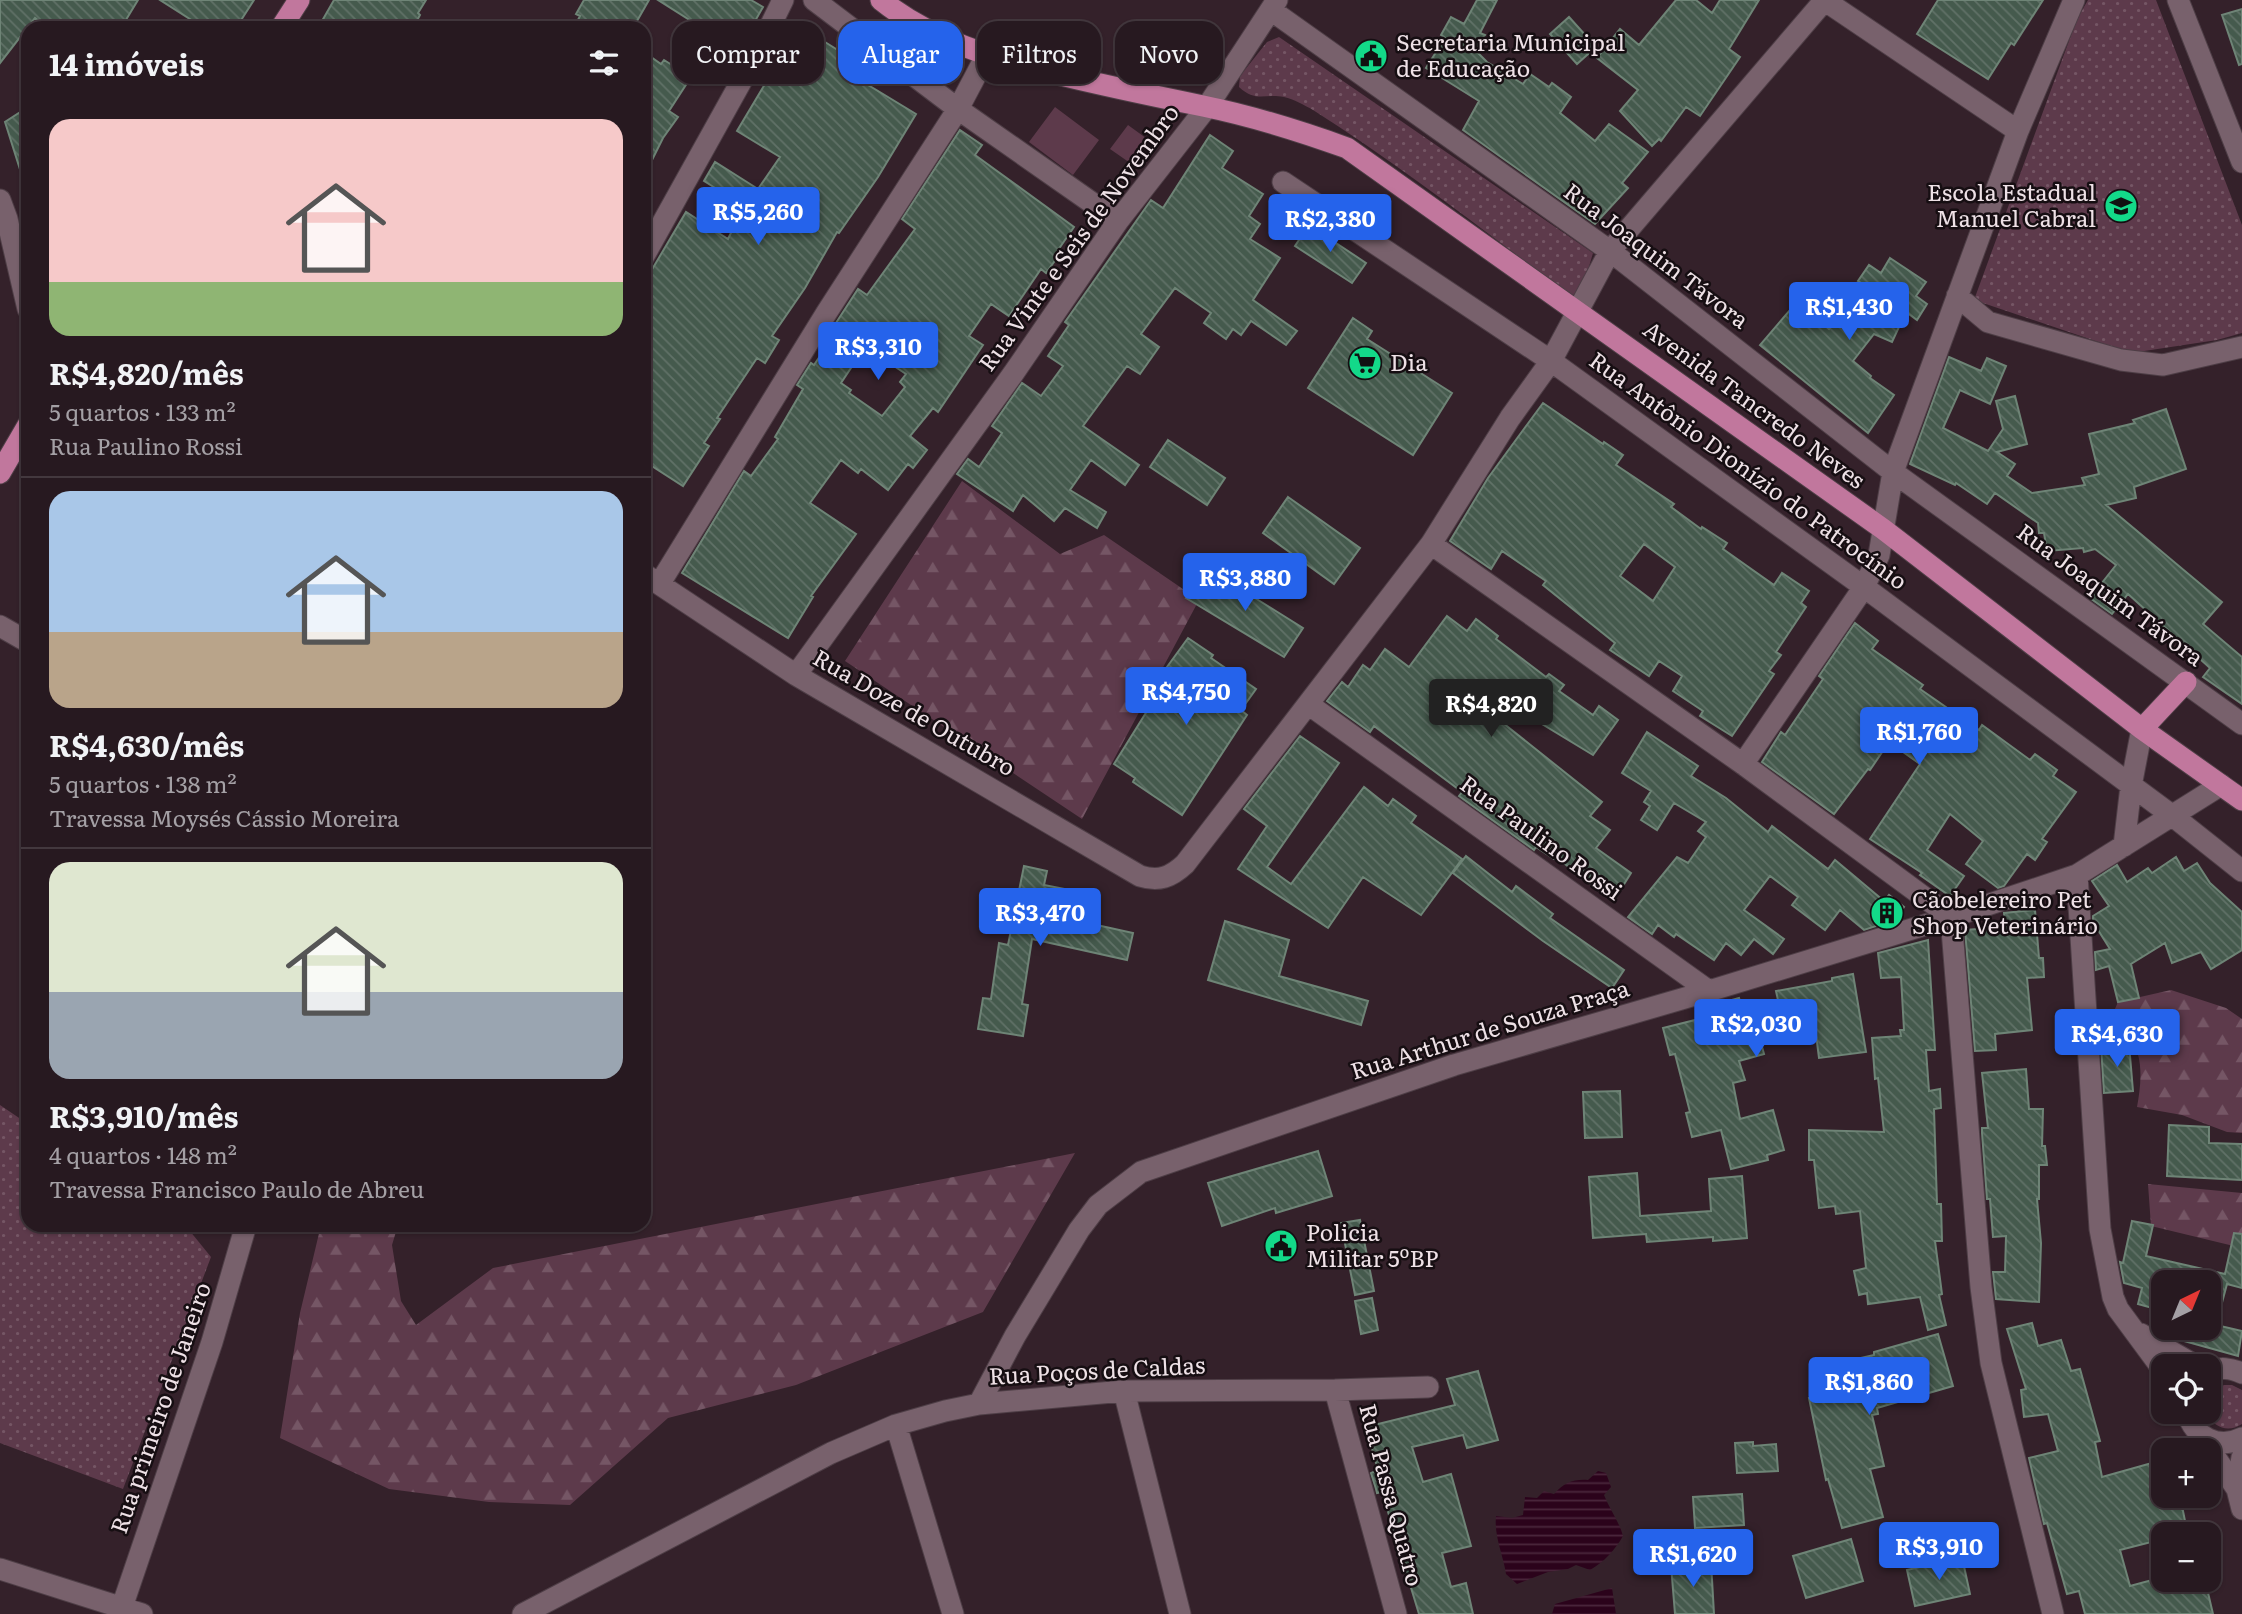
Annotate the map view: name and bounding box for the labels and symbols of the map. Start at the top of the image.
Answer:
place label: Secretaria Municipal de Educação [1396,24,1625,84]
public building icon: Secretaria Municipal de Educação [1352,37,1390,75]
street label: Rua Vinte e Seis de Novembro [969,96,1186,377]
street label: Rua Joaquim Távora [1558,173,1757,336]
place label: Escola Estadual Manuel Cabral [1927,174,2096,234]
school or university icon: Escola Estadual Manuel Cabral [2102,187,2140,225]
pin: R$5,260 [693,188,823,247]
pin: R$2,380 [1265,194,1395,254]
pin: R$1,430 [1784,282,1914,342]
street label: Avenida Tancredo Neves [1637,311,1873,496]
pin: R$3,310 [813,322,943,382]
street label: Rua Antônio Dionízio do Patrocínio [1583,342,1915,597]
supermarket icon: Dia [1346,344,1384,382]
place label: Dia [1390,344,1428,378]
street label: Rua Joaquim Távora [2011,514,2212,673]
pin: R$3,880 [1180,554,1310,613]
street label: Rua Doze de Outubro [807,639,1023,783]
pin: R$4,750 [1121,668,1251,727]
pin: R$4,820 [1426,680,1556,739]
pin: R$1,760 [1854,708,1984,767]
street label: Rua Paulino Rossi [1454,766,1631,907]
place label: Cãobelereiro Pet Shop Veterinário [1912,881,2098,941]
pin: R$3,470 [975,888,1105,948]
building icon: Cãobelereiro Pet Shop Veterinário [1868,894,1906,932]
street label: Rua Arthur de Souza Praça [1346,969,1633,1087]
pin: R$2,030 [1691,1000,1821,1059]
pin: R$4,630 [2052,1010,2182,1069]
place label: Policia Militar 5ºBP [1306,1214,1439,1274]
public building icon: Policia Militar 5ºBP [1262,1227,1300,1265]
north arrow [2151,1270,2221,1340]
street label: Rua primeiro de Janeiro [100,1277,218,1537]
street label: Rua Poços de Caldas [988,1346,1206,1392]
pin: R$1,860 [1804,1358,1934,1417]
street label: Rua Passa Quatro [1352,1399,1434,1590]
pin: R$3,910 [1874,1522,2004,1582]
pin: R$1,620 [1628,1530,1758,1589]

